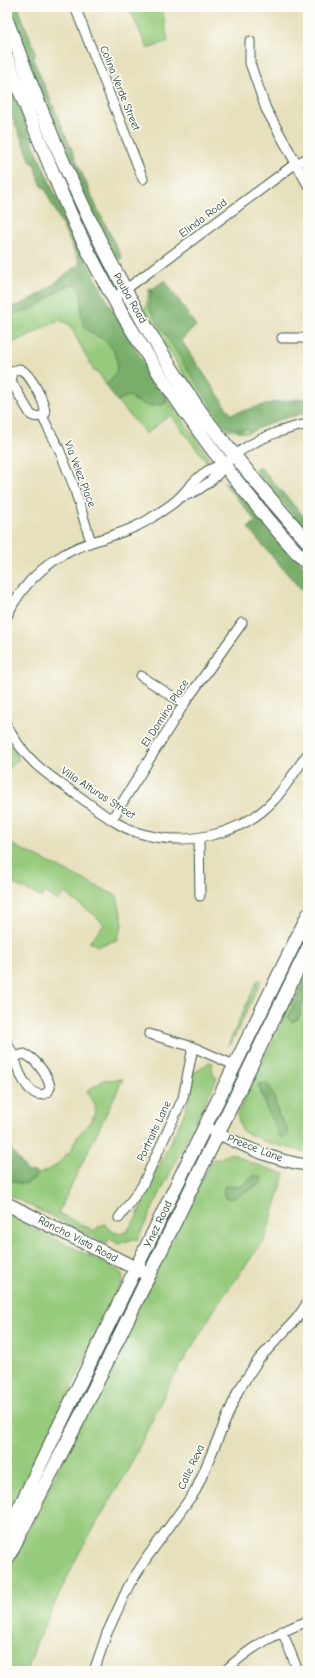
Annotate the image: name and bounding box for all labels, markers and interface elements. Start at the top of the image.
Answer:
street label: Colina Verde Street [97,44,143,133]
street label: Elinda Road [177,196,230,240]
street label: Pauba Road [110,271,150,326]
street label: Via Velez Place [61,439,99,509]
street label: El Domino Place [138,676,192,749]
street label: Villa Alturas Street [58,764,138,822]
street label: Portraits Lane [134,1098,174,1163]
street label: Preece Lane [225,1131,285,1165]
street label: Ynez Road [141,1198,175,1249]
street label: Rancho Vista Road [36,1213,120,1265]
street label: Calle Reva [175,1442,207,1492]

